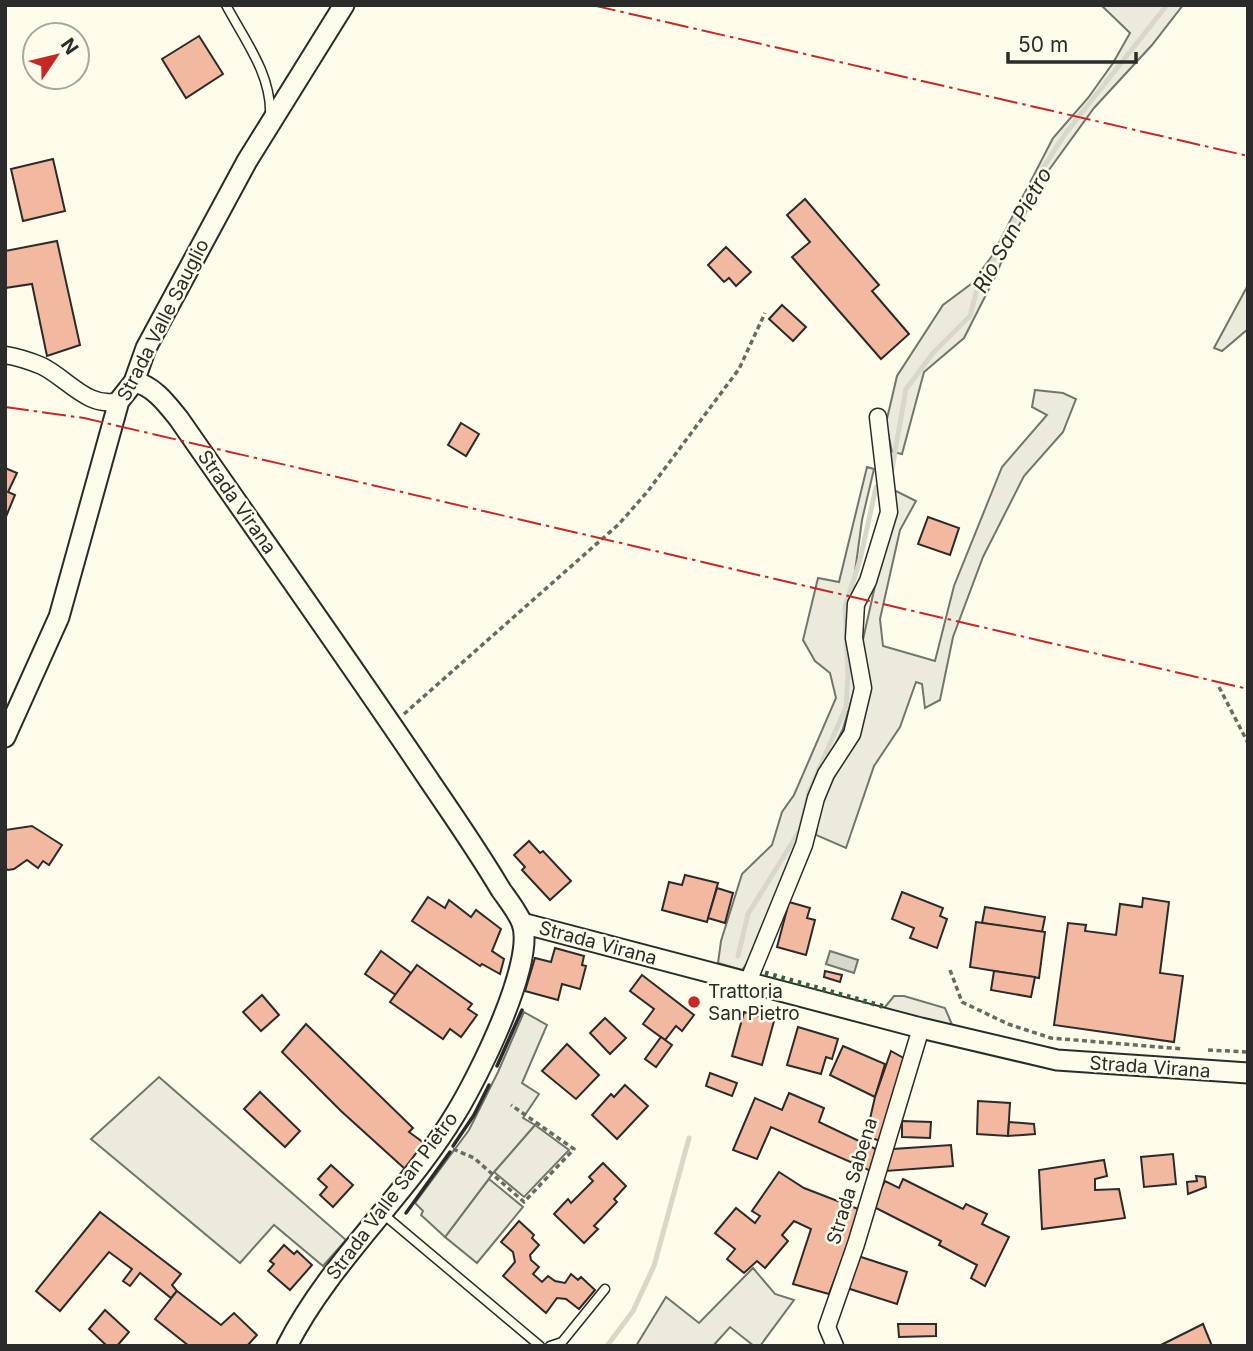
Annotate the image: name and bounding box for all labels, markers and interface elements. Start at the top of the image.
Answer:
north arrow [21,21,91,91]
scale bar [1008,21,1136,65]
text: 50 m [1018,32,1068,57]
text: N [56,34,83,59]
water label: Rio San Pietro [967,163,1057,297]
street label: Strada Valle Sauglio [112,235,214,405]
street label: Strada Virana [193,446,281,558]
street label: Strada Virana [536,916,660,970]
place label: Trattoria San Pietro [708,980,800,1025]
marker: Trattoria San Pietro [686,994,702,1010]
street label: Strada Virana [1089,1051,1211,1083]
street label: Strada Valle San Pietro [321,1108,463,1284]
street label: Strada Sabena [822,1115,882,1247]

